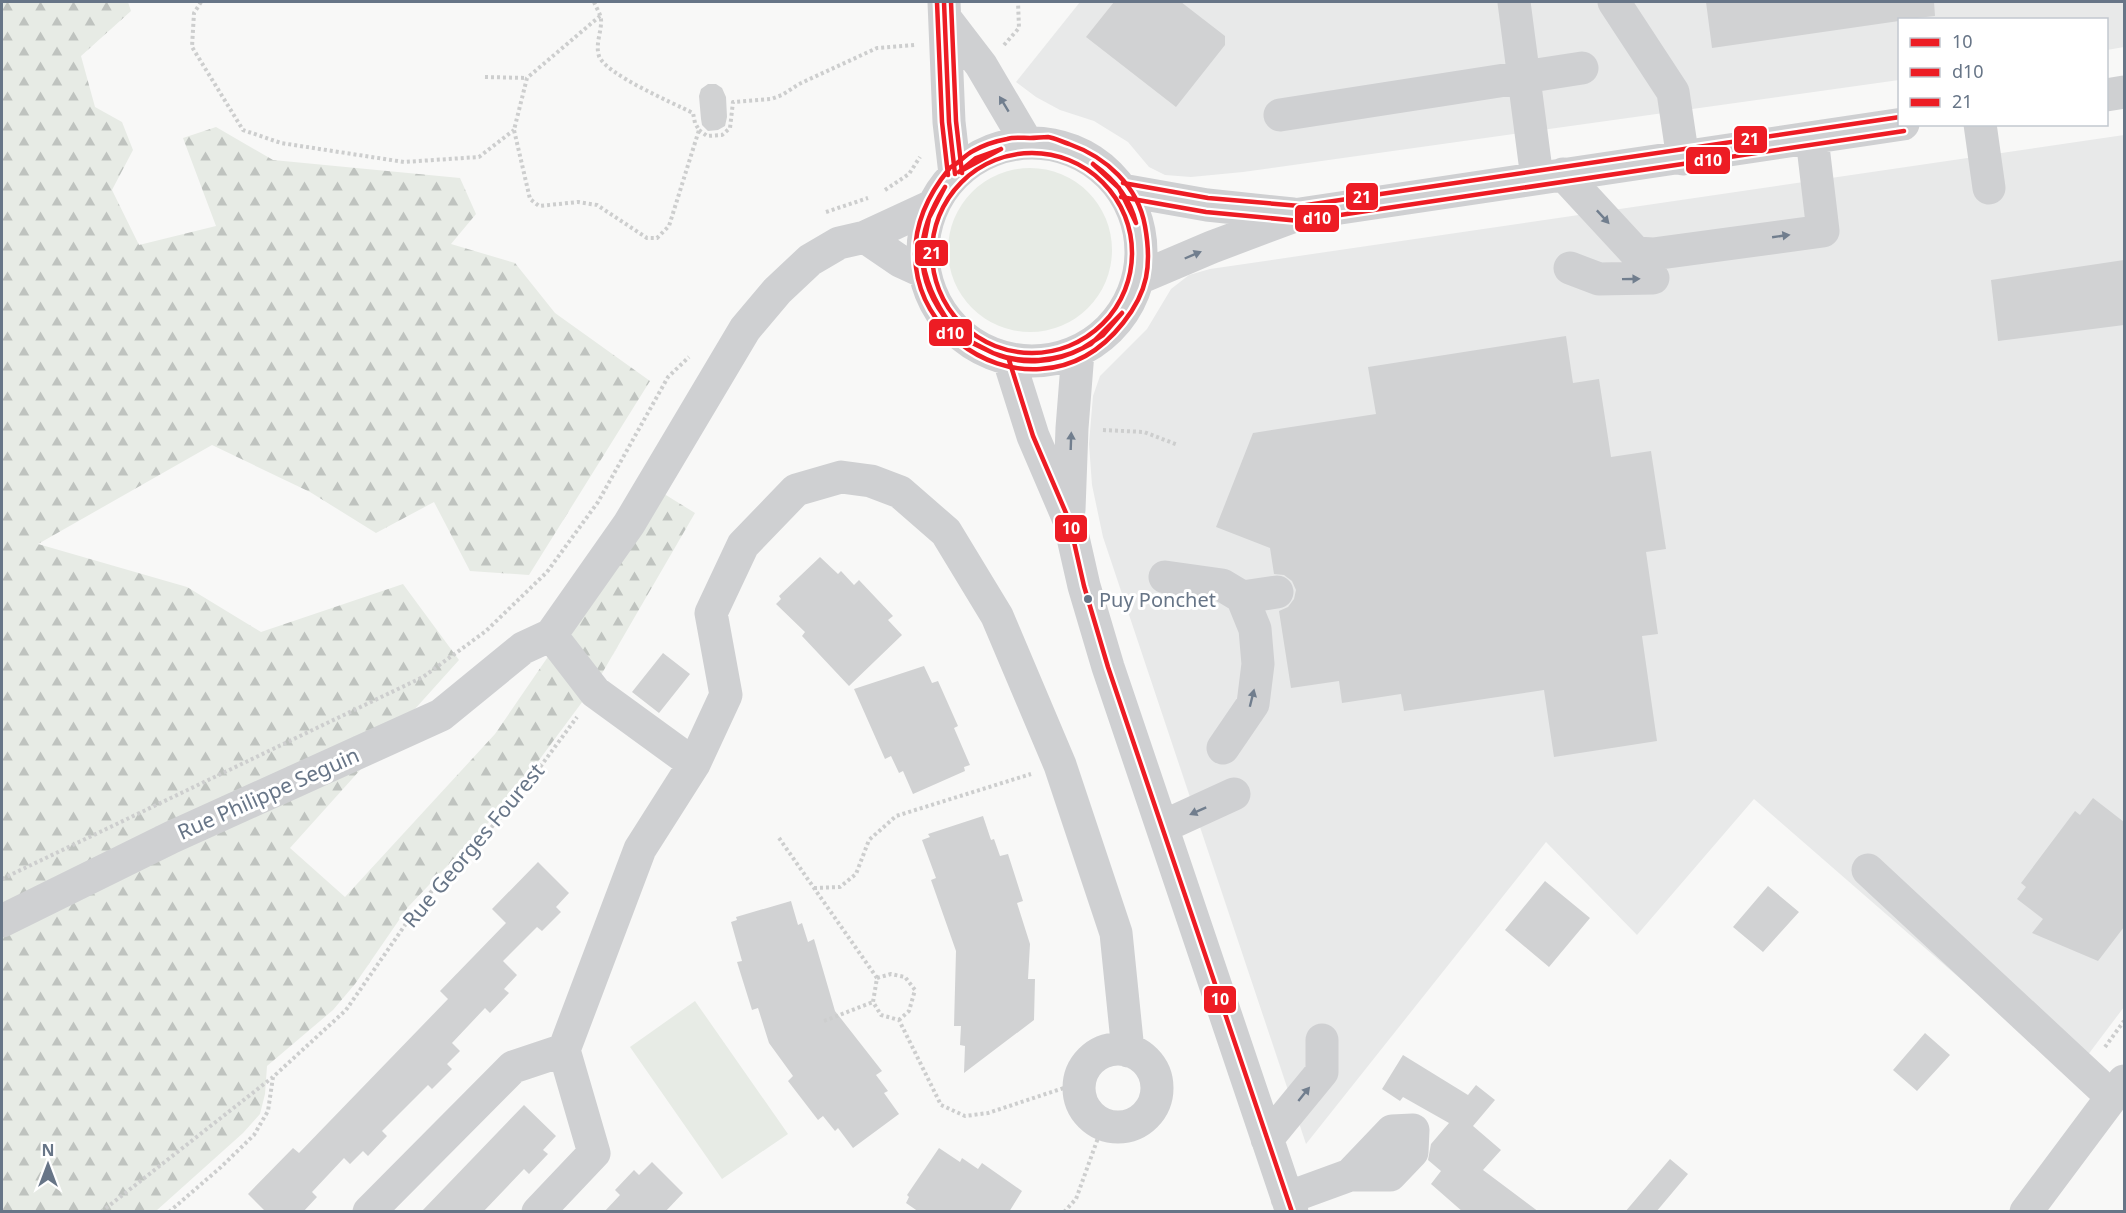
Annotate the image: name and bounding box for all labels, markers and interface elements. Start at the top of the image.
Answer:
legend [1898,18,2108,126]
text: 10 [1952,29,1973,53]
text: d10 [1952,59,1984,83]
text: 21 [1952,89,1973,113]
one-way arrow [999,96,1010,112]
line badge: 21 [1733,125,1768,154]
text: 21 [1741,128,1759,150]
line badge: d10 [1685,146,1731,175]
text: d10 [1694,149,1722,171]
line badge: 21 [1345,182,1379,211]
text: 21 [1353,186,1371,208]
line badge: d10 [1294,204,1340,233]
text: d10 [1303,207,1331,229]
one-way arrow [1596,209,1609,224]
one-way arrow [1771,232,1790,241]
line badge: 21 [914,239,949,267]
text: 21 [923,242,941,264]
one-way arrow [1184,250,1202,259]
one-way arrow [1622,274,1641,283]
line badge: d10 [928,318,973,347]
text: d10 [936,322,964,344]
one-way arrow [1067,431,1076,450]
line badge: 10 [1054,514,1088,543]
text: 10 [1062,517,1080,539]
place label: Puy Ponchet [1099,586,1216,613]
marker: Puy Ponchet [1082,593,1094,605]
one-way arrow [1248,689,1258,707]
street label: Rue Philippe Seguin [173,740,363,846]
street label: Rue Georges Fourest [396,757,550,933]
one-way arrow [1189,806,1207,816]
line badge: 10 [1203,985,1237,1014]
text: 10 [1211,988,1229,1010]
one-way arrow [1297,1087,1310,1102]
north arrow [18,1135,78,1195]
text: N [41,1139,55,1161]

